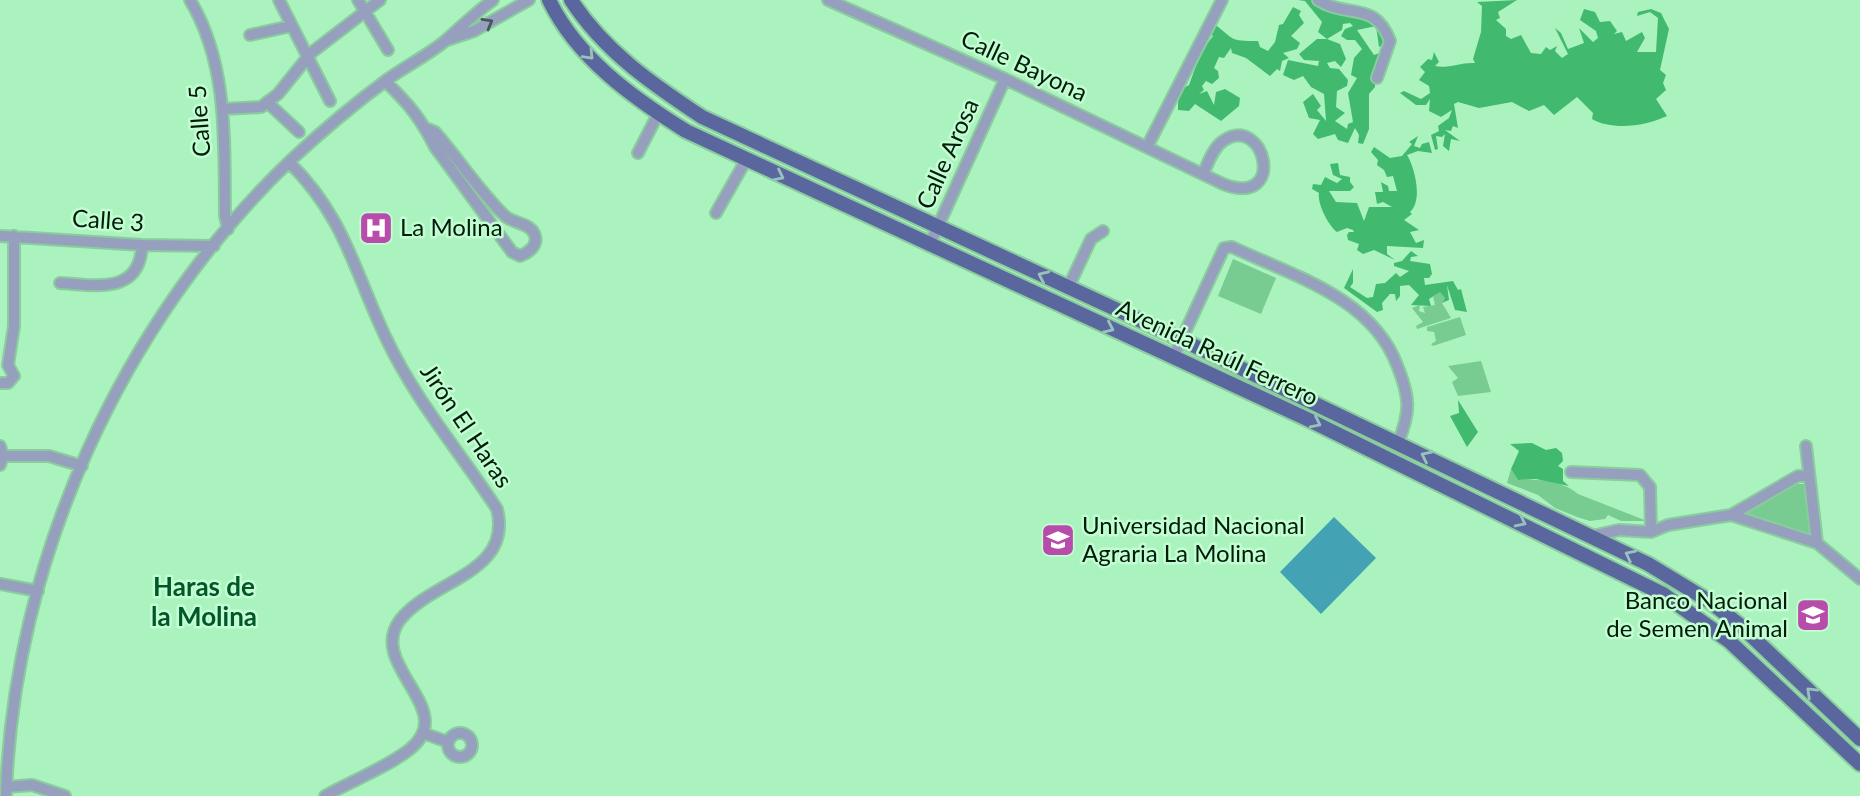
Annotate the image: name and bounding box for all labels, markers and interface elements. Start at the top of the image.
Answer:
one-way arrow [481,18,493,31]
street label: Calle Bayona [957,23,1092,107]
one-way arrow [581,47,594,60]
street label: Calle 5 [182,84,215,158]
street label: Calle Arosa [909,94,984,213]
one-way arrow [772,168,784,182]
street label: Calle 3 [71,203,145,236]
hospital icon: La Molina [357,209,395,247]
place label: La Molina [400,212,503,241]
one-way arrow [1037,270,1050,284]
street label: Avenida Raúl Ferrero [1112,292,1323,411]
one-way arrow [1102,320,1115,334]
street label: Jirón El Haras [415,358,519,493]
one-way arrow [1309,415,1321,429]
one-way arrow [1421,450,1433,464]
place label: Universidad Nacional Agraria La Molina [1082,510,1305,567]
one-way arrow [1514,514,1526,528]
school or university icon: Universidad Nacional Agraria La Molina [1039,521,1077,559]
one-way arrow [1625,550,1637,564]
district label: Haras de la Molina [151,570,257,632]
place label: Banco Nacional de Semen Animal [1606,585,1788,642]
school or university icon: Banco Nacional de Semen Animal [1794,596,1832,634]
one-way arrow [1806,687,1819,700]

